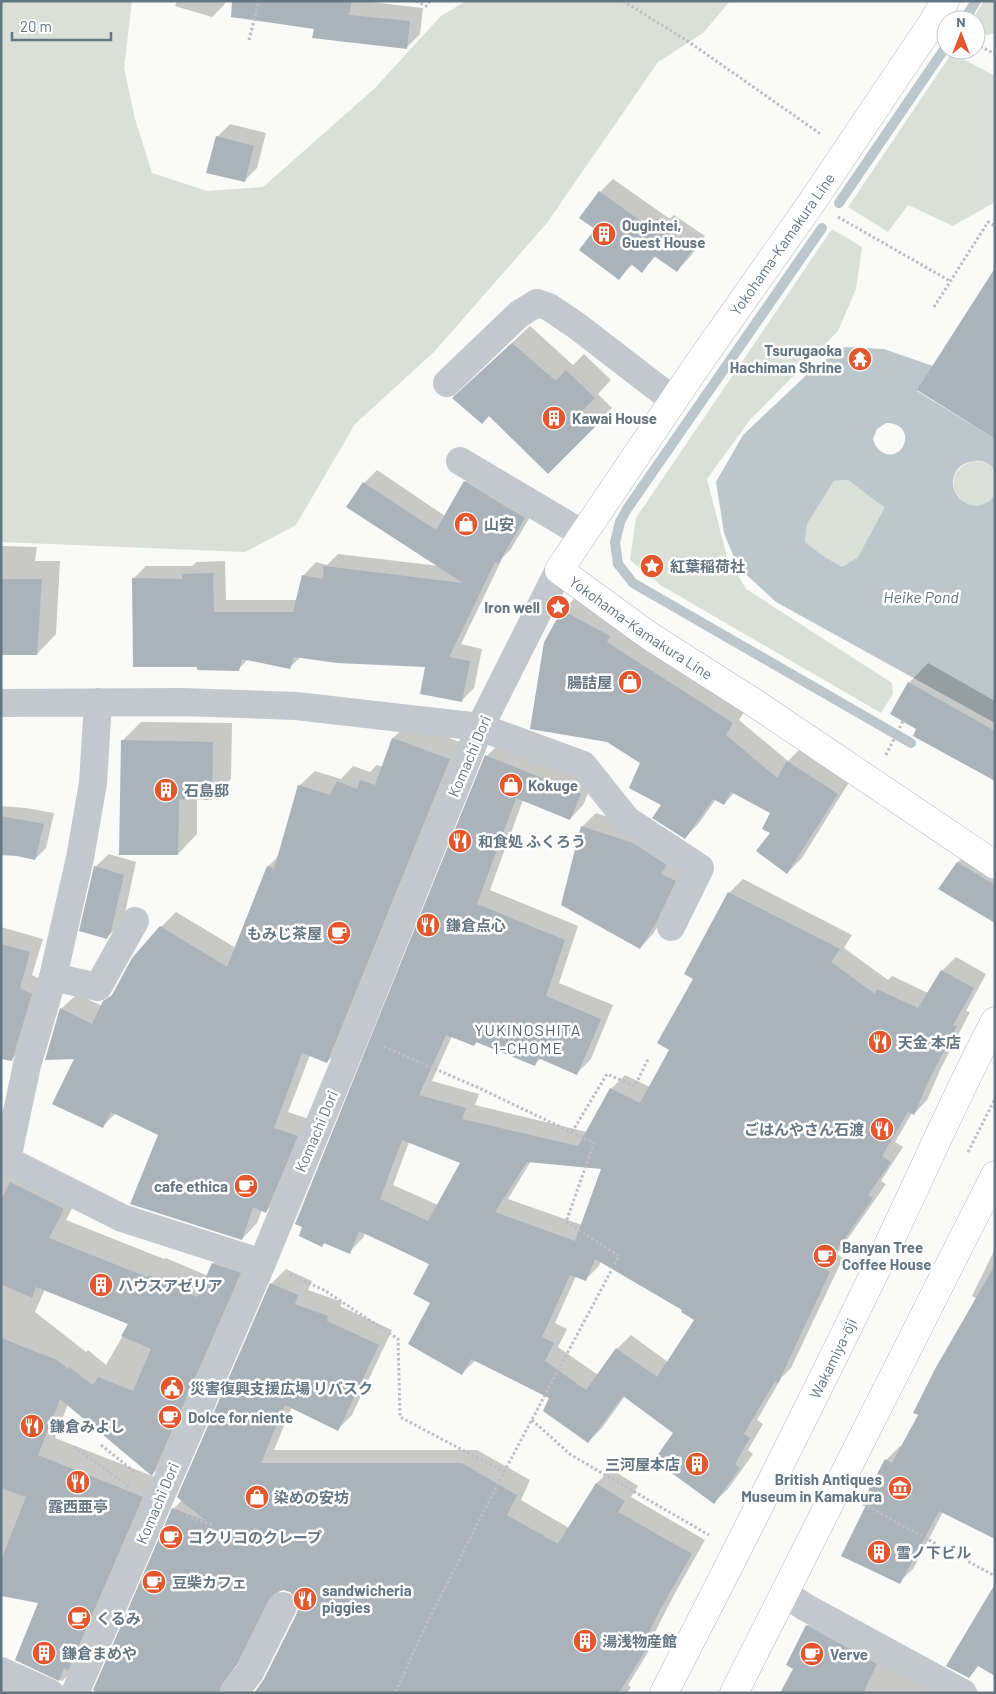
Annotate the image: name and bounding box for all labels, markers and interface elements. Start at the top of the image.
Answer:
scale bar [12,10,111,42]
north arrow [936,10,986,60]
text: N [956,13,966,30]
text: 20 m [20,17,52,35]
street label: Yokohama-Kamakura Line [726,169,838,319]
place label: Ougintei, Guest House [622,216,705,251]
building icon: Ougintei, Guest House [591,221,617,247]
place label: Tsurugaoka Hachiman Shrine [730,341,842,376]
temple icon: Tsurugaoka Hachiman Shrine [847,346,873,372]
building icon: Kawai House [541,405,567,431]
place label: Kawai House [572,409,657,427]
shop icon: 山安 [453,511,479,537]
place label: 山安 [484,515,514,533]
place icon: 紅葉稲荷社 [639,553,665,579]
place label: 紅葉稲荷社 [670,557,745,575]
street label: Yokohama-Kamakura Line [566,572,716,683]
water label: Heike Pond [883,587,959,606]
place icon: Iron well [545,594,571,620]
place label: Iron well [484,598,540,616]
shop icon: 腸詰屋 [617,669,643,695]
place label: 腸詰屋 [567,673,612,691]
street label: Komachi Dori [444,713,494,799]
shop icon: Kokuge [498,772,524,798]
place label: Kokuge [528,776,578,794]
building icon: 石島邸 [153,777,179,803]
place label: 石島邸 [184,781,229,799]
restaurant icon: 和食処 ふくろう [447,828,473,854]
place label: 和食処 ふくろう [478,832,586,850]
restaurant icon: 鎌倉点心 [415,912,441,938]
place label: 鎌倉点心 [445,916,506,934]
cafe icon: もみじ茶屋 [326,920,352,946]
place label: もみじ茶屋 [247,924,322,942]
district label: YUKINOSHITA 1-CHOME [474,1020,582,1057]
restaurant icon: 天金 本店 [867,1029,893,1055]
place label: 天金 本店 [898,1033,961,1051]
street label: Komachi Dori [291,1088,341,1174]
restaurant icon: ごはんやさん石渡 [869,1116,895,1142]
place label: ごはんやさん石渡 [744,1120,864,1138]
cafe icon: cafe ethica [233,1173,259,1199]
place label: cafe ethica [154,1177,228,1195]
place label: Banyan Tree Coffee House [842,1238,931,1273]
cafe icon: Banyan Tree Coffee House [812,1243,838,1269]
building icon: ハウスアゼリア [88,1272,114,1298]
place label: ハウスアゼリア [118,1276,223,1294]
street label: Wakamiya-ōji [805,1315,860,1401]
public building icon: 災害復興支援広場 リバスク [159,1375,185,1401]
place label: 災害復興支援広場 リバスク [190,1379,373,1397]
cafe icon: Dolce for niente [157,1404,183,1430]
place label: Dolce for niente [188,1408,293,1426]
restaurant icon: 鎌倉みよし [19,1413,45,1439]
place label: 鎌倉みよし [49,1417,125,1435]
building icon: 三河屋本店 [684,1451,710,1477]
place label: 三河屋本店 [605,1455,680,1473]
street label: Komachi Dori [132,1460,182,1546]
restaurant icon: 露西亜亭 [65,1469,91,1495]
place label: British Antiques Museum in Kamakura [741,1470,882,1505]
museum icon: British Antiques Museum in Kamakura [887,1475,913,1501]
shop icon: 染めの安坊 [244,1484,270,1510]
place label: 染めの安坊 [274,1488,349,1506]
place label: 露西亜亭 [48,1497,108,1515]
cafe icon: コクリコのクレープ [158,1524,184,1550]
place label: コクリコのクレープ [188,1528,322,1546]
building icon: 雪ノ下ビル [866,1539,892,1565]
place label: 雪ノ下ビル [896,1543,971,1561]
cafe icon: 豆柴カフェ [141,1569,167,1595]
place label: 豆柴カフェ [172,1573,247,1591]
place label: sandwicheria piggies [322,1581,412,1616]
restaurant icon: sandwicheria piggies [292,1586,318,1612]
cafe icon: くるみ [66,1605,92,1631]
place label: くるみ [96,1609,141,1627]
building icon: 湯浅物産館 [572,1628,598,1654]
place label: 湯浅物産館 [602,1632,677,1650]
building icon: 鎌倉まめや [31,1640,57,1666]
cafe icon: Verve [799,1641,825,1667]
place label: 鎌倉まめや [61,1644,137,1662]
place label: Verve [830,1645,868,1663]

